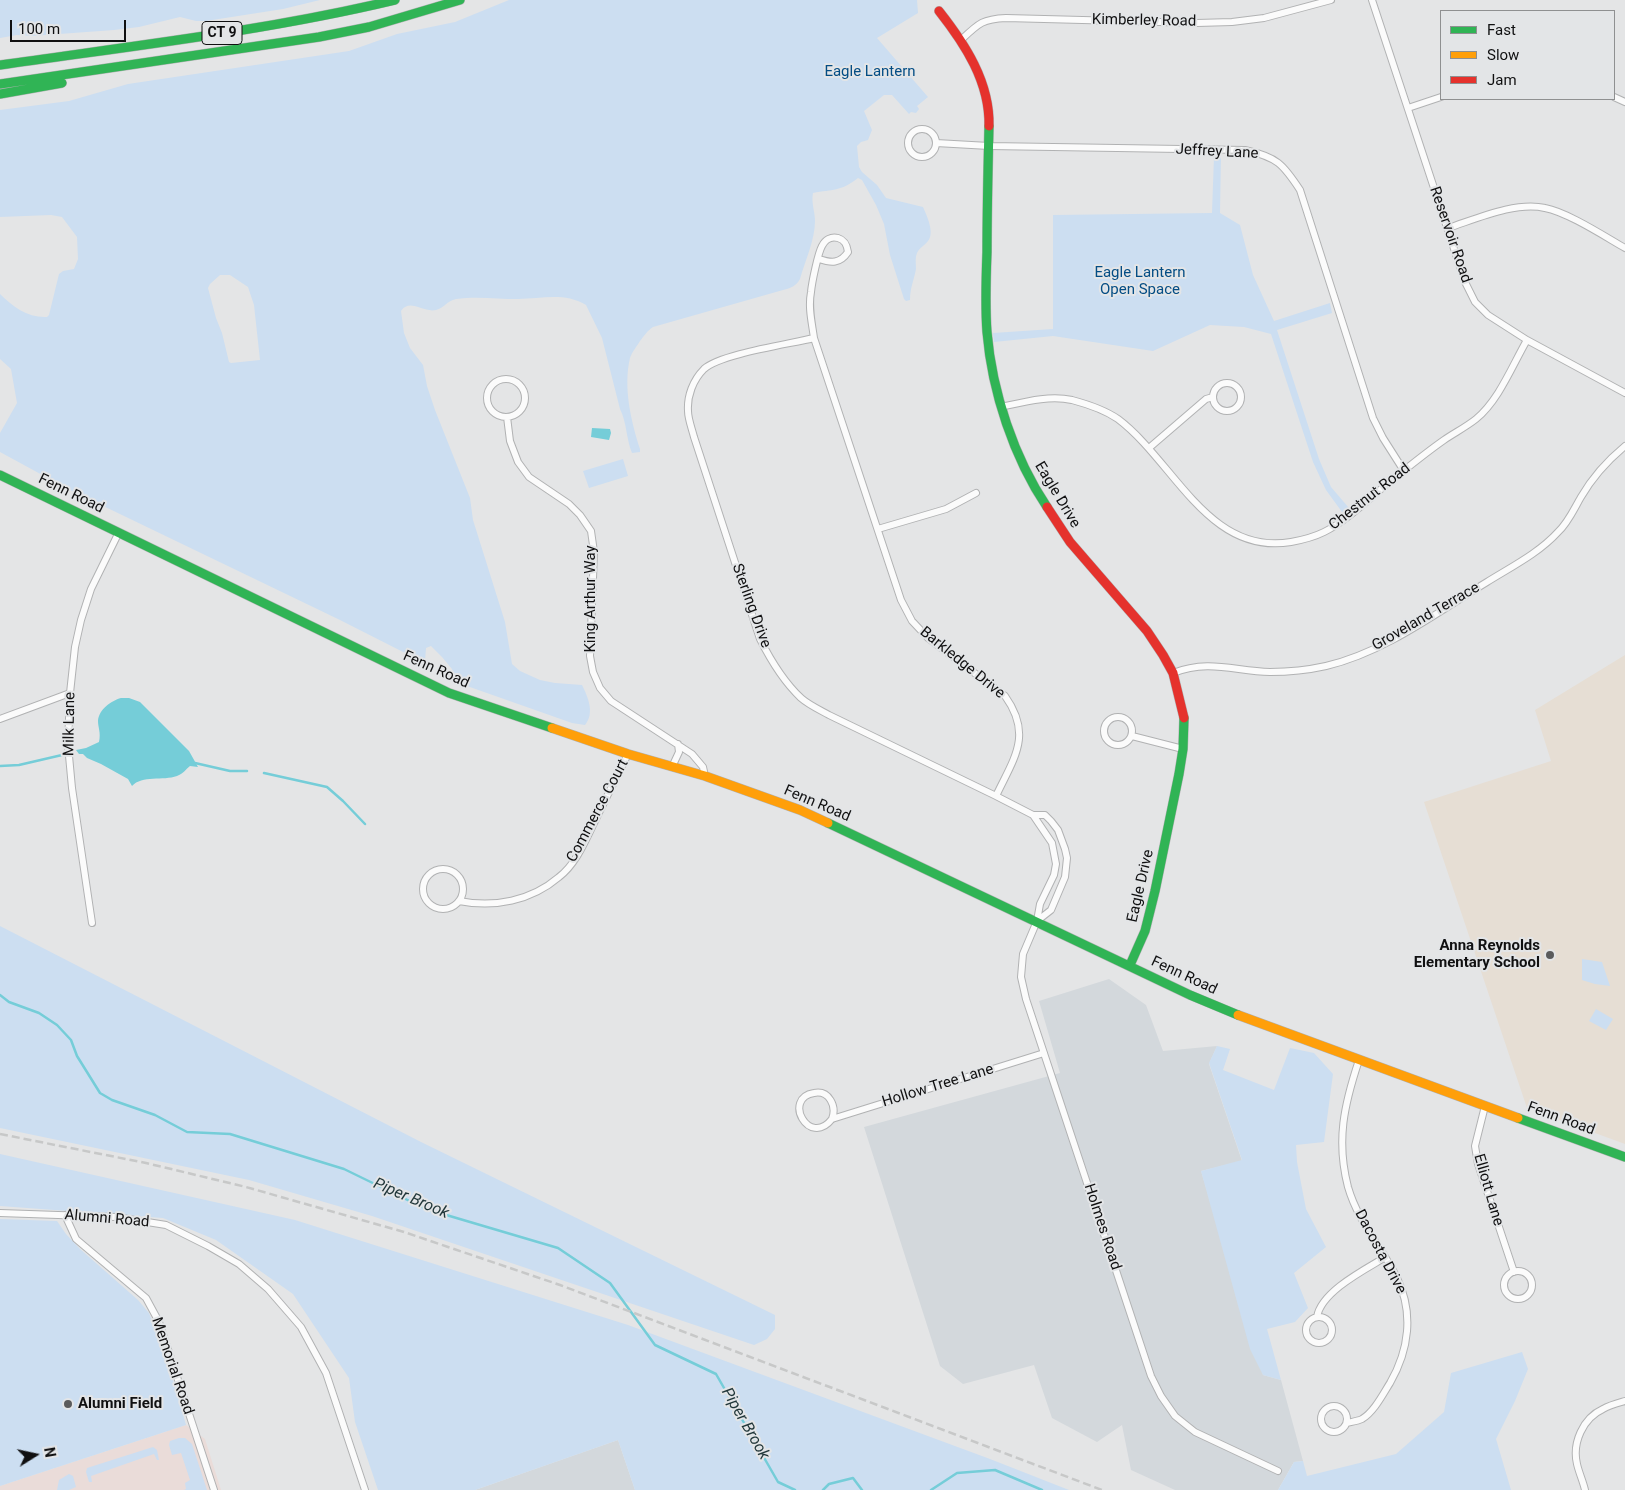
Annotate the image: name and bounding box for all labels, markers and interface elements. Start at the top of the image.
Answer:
scale bar [12,10,129,42]
legend [1440,10,1615,100]
street label: Kimberley Road [1092,11,1196,31]
text: 100 m [18,20,60,38]
text: Fast [1487,21,1516,39]
road number: CT 9 [202,22,242,44]
text: Slow [1487,46,1519,64]
park label: Eagle Lantern [824,63,916,81]
text: Jam [1487,71,1517,89]
street label: Jeffrey Lane [1175,141,1259,163]
street label: Reservoir Road [1425,184,1475,286]
park label: Eagle Lantern Open Space [1094,264,1186,299]
street label: Eagle Drive [1030,459,1084,531]
street label: Chestnut Road [1326,460,1414,534]
street label: Fenn Road [35,470,107,518]
street label: King Arthur Way [582,545,600,653]
street label: Sterling Drive [727,561,775,651]
street label: Groveland Terrace [1369,579,1483,655]
street label: Barkledge Drive [916,623,1008,703]
street label: Fenn Road [400,647,472,693]
street label: Milk Lane [60,692,80,756]
street label: Commerce Court [563,756,633,866]
street label: Fenn Road [781,782,853,826]
street label: Eagle Drive [1124,848,1158,924]
place label: Anna Reynolds Elementary School [1414,937,1540,972]
marker: Anna Reynolds Elementary School [1544,949,1556,961]
street label: Fenn Road [1148,953,1220,999]
street label: Hollow Tree Lane [880,1061,996,1111]
street label: Fenn Road [1525,1098,1597,1140]
street label: Elliott Lane [1469,1152,1507,1228]
water label: Piper Brook [370,1175,452,1223]
street label: Holmes Road [1080,1181,1124,1273]
street label: Alumni Road [64,1206,150,1232]
street label: Dacosta Drive [1350,1207,1410,1297]
street label: Memorial Road [147,1315,197,1417]
water label: Piper Brook [717,1385,773,1463]
place label: Alumni Field [78,1395,162,1413]
marker: Alumni Field [62,1398,74,1410]
north arrow [10,1430,60,1480]
text: N [41,1446,59,1459]

